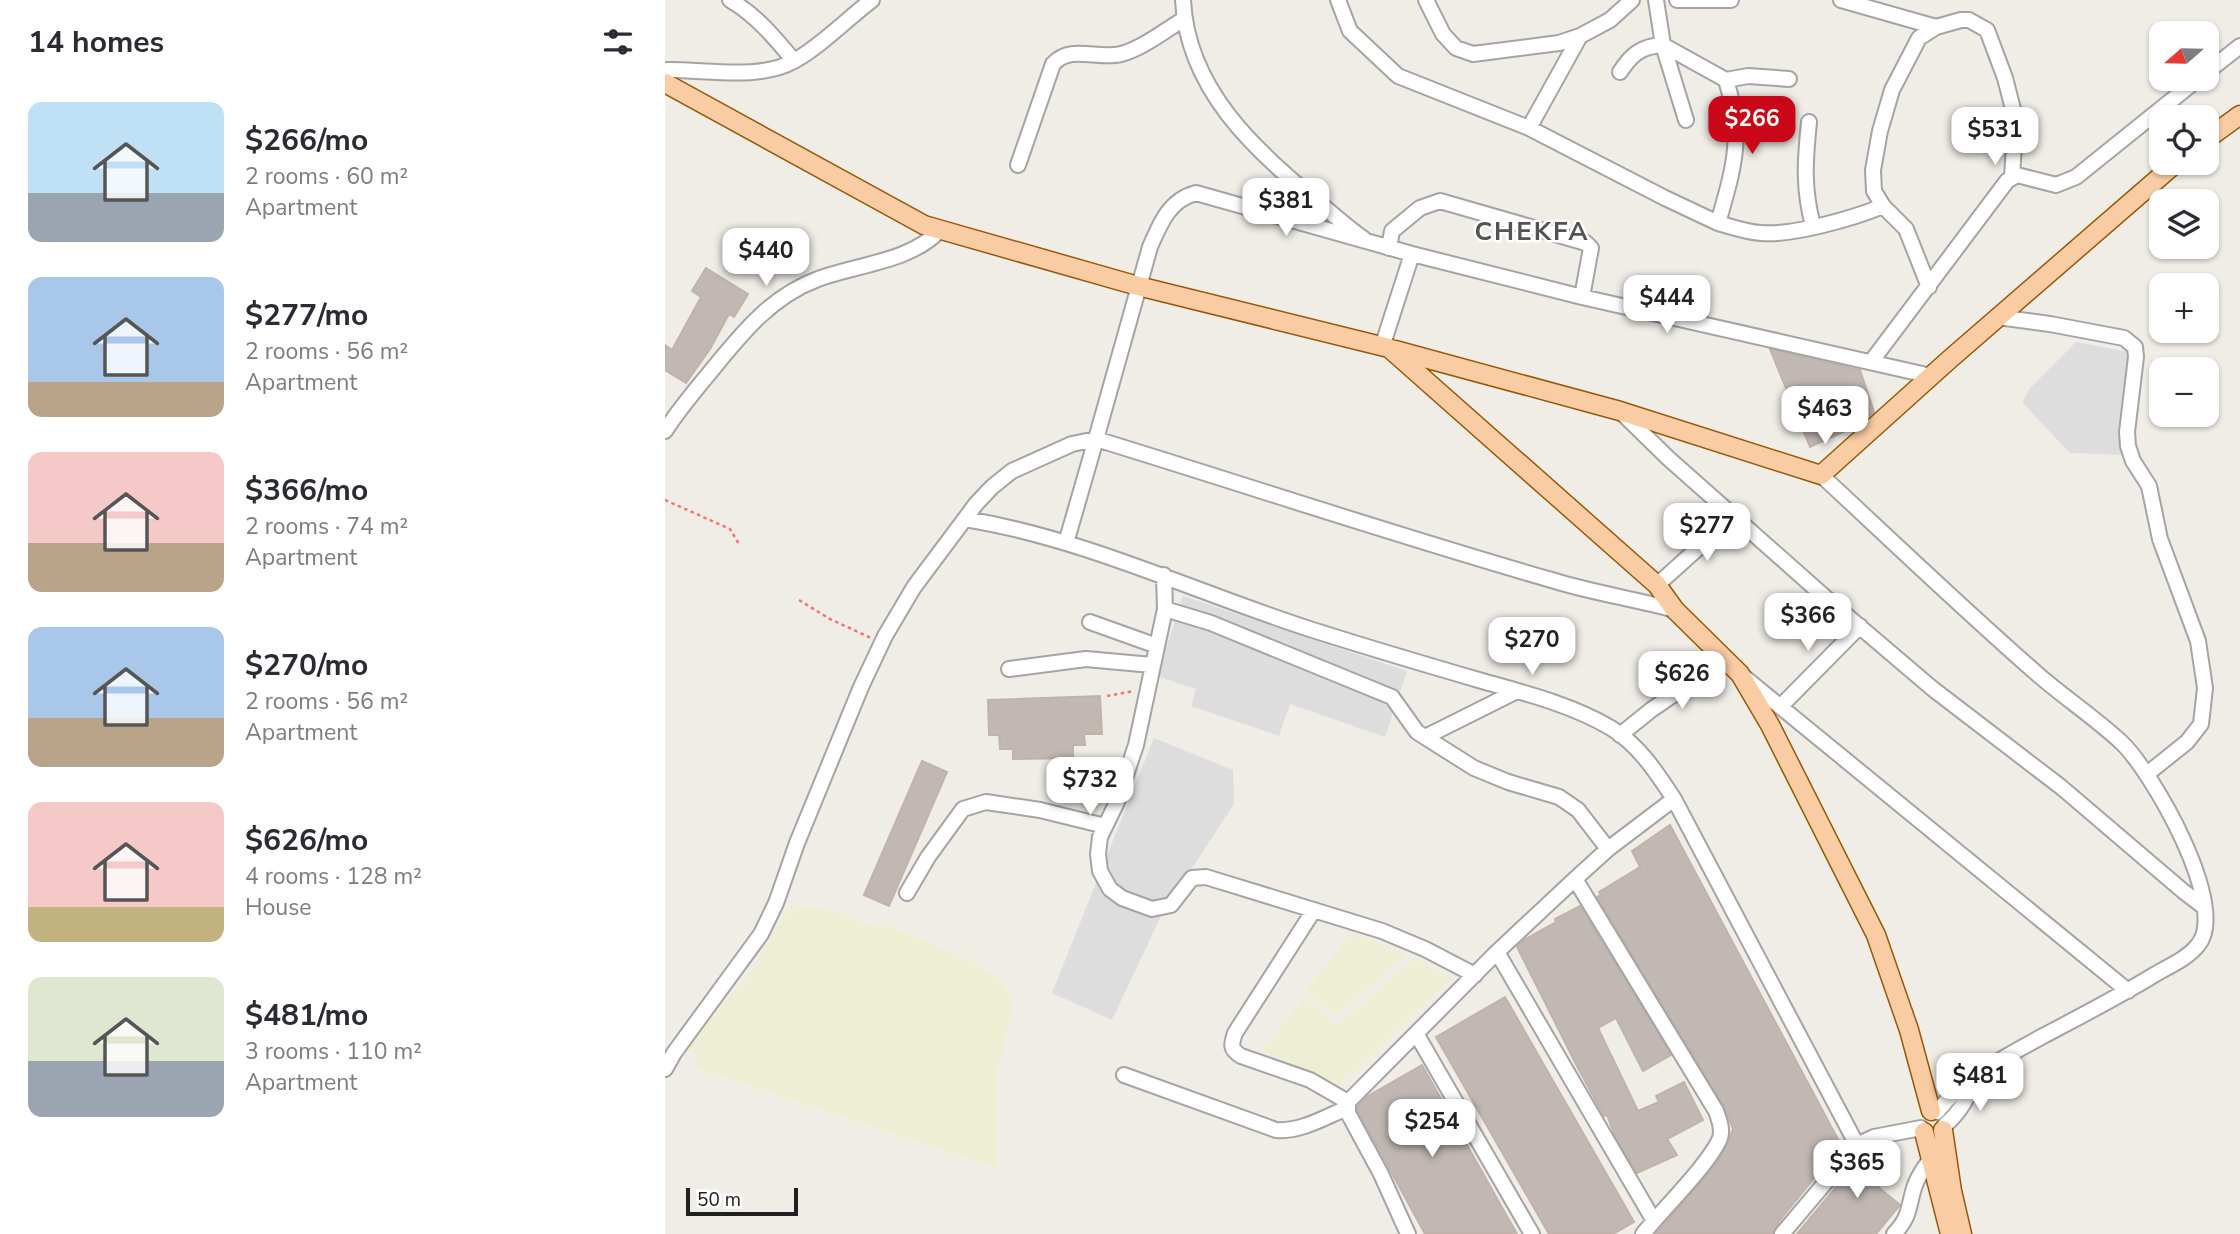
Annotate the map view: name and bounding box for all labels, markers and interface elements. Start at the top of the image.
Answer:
north arrow [2149,21,2219,91]
map controls [2149,21,2219,427]
text: 14 homes [28,22,164,63]
icon: filters [599,23,637,61]
pin: $266 [1711,96,1793,156]
text: $266 [1724,103,1780,134]
button: locate [2149,105,2219,175]
pin: $531 [1954,108,2036,167]
text: $531 [1967,114,2023,145]
text: $266/mo [245,120,368,161]
icon: home [84,130,168,214]
text: 2 rooms · 60 m² [245,161,408,192]
pin: $381 [1245,178,1327,238]
text: $381 [1258,185,1314,216]
button: layers [2149,189,2219,259]
text: Apartment [245,192,357,223]
district label: CHEKFA [1474,214,1590,249]
pin: $440 [725,229,807,288]
text: $440 [738,235,794,266]
button: + [2149,273,2219,343]
pin: $444 [1626,276,1708,335]
text: $444 [1639,282,1695,313]
text: $277/mo [245,295,368,336]
icon: home [84,305,168,389]
text: 2 rooms · 56 m² [245,336,408,367]
button: − [2149,357,2219,427]
text: Apartment [245,367,357,398]
pin: $463 [1784,386,1866,446]
text: $463 [1797,393,1853,424]
text: $366/mo [245,470,368,511]
icon: home [84,480,168,564]
pin: $277 [1666,504,1748,563]
text: $277 [1679,510,1735,541]
text: 2 rooms · 74 m² [245,511,408,542]
text: Apartment [245,542,357,573]
pin: $366 [1767,594,1849,653]
text: $366 [1780,600,1836,631]
pin: $270 [1491,618,1573,677]
text: $270 [1504,624,1560,655]
text: $270/mo [245,645,368,686]
pin: $626 [1641,652,1723,711]
icon: home [84,655,168,739]
text: $626 [1654,658,1710,689]
text: 2 rooms · 56 m² [245,686,408,717]
text: Apartment [245,717,357,748]
pin: $732 [1049,758,1131,817]
text: $732 [1062,764,1118,795]
text: $626/mo [245,820,368,861]
icon: home [84,830,168,914]
text: 4 rooms · 128 m² [245,861,422,892]
text: House [245,892,312,923]
text: $481/mo [245,995,368,1036]
icon: home [84,1005,168,1089]
text: 3 rooms · 110 m² [245,1036,422,1067]
pin: $481 [1939,1054,2021,1113]
text: $481 [1952,1060,2008,1091]
text: Apartment [245,1067,357,1098]
pin: $254 [1391,1100,1473,1159]
text: $254 [1404,1106,1460,1137]
pin: $365 [1816,1140,1898,1200]
text: $365 [1829,1147,1885,1178]
scale bar [686,1185,798,1217]
text: 50 m [697,1187,741,1213]

